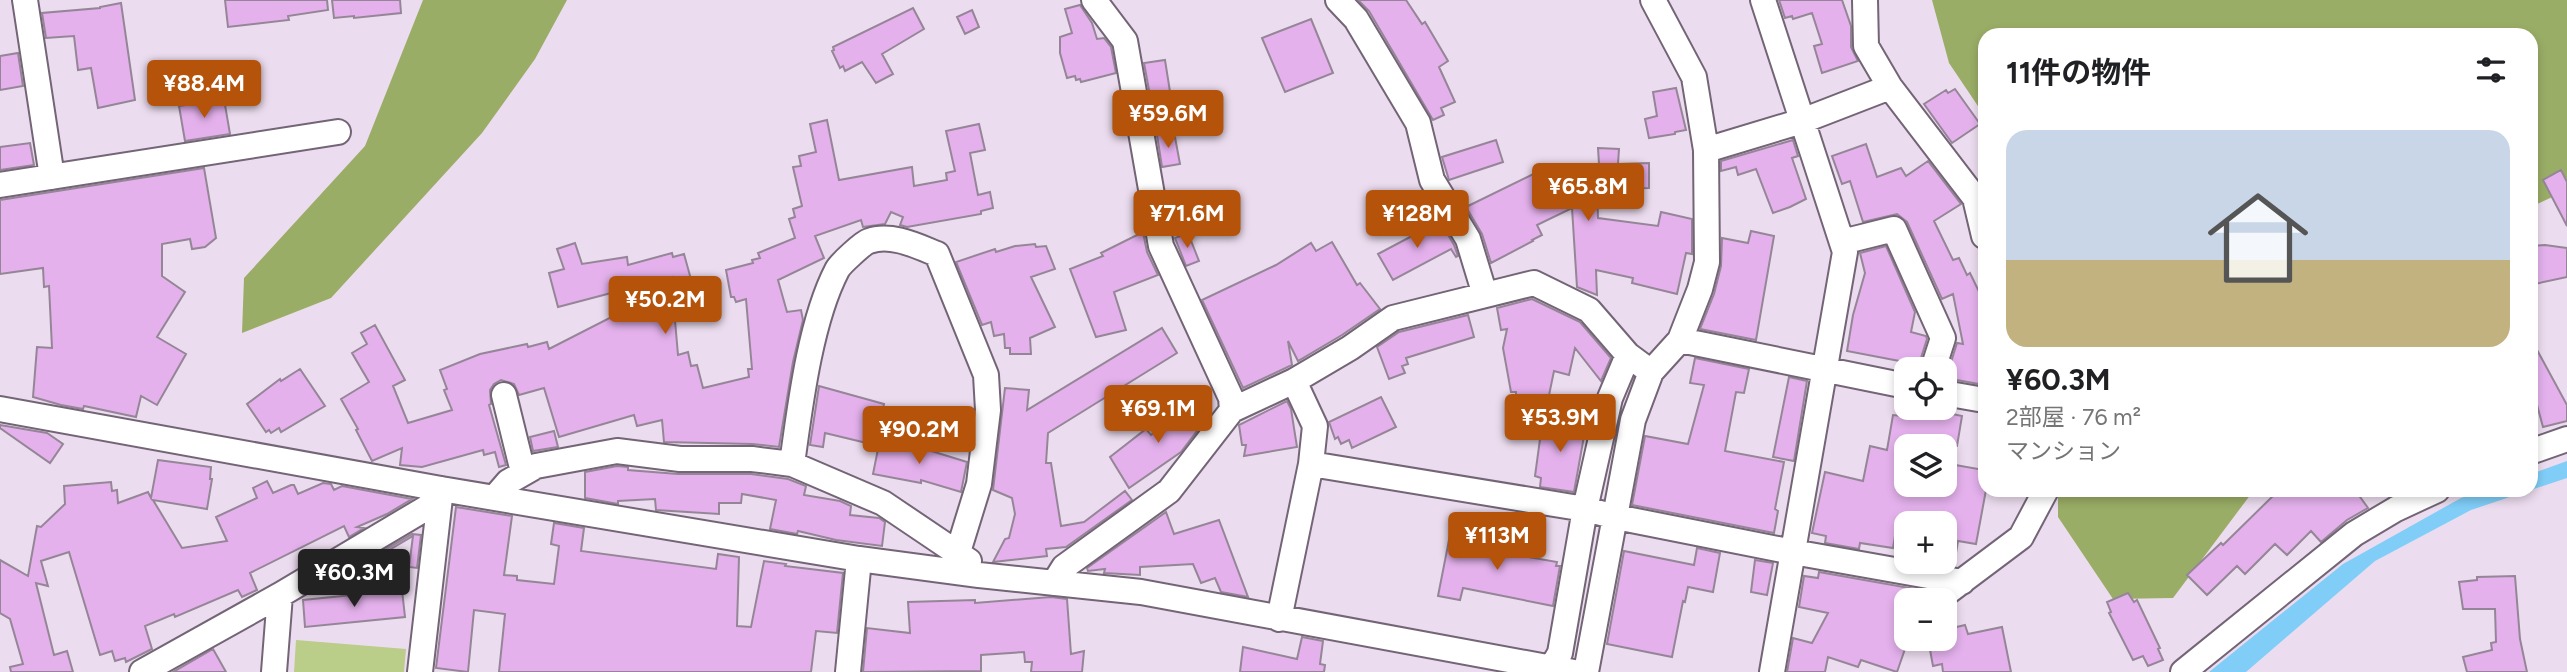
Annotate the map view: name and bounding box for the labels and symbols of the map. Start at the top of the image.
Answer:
pin: ¥88.4M [147,60,261,120]
pin: ¥59.6M [1111,90,1225,150]
pin: ¥65.8M [1531,164,1645,223]
pin: ¥71.6M [1130,190,1244,250]
pin: ¥128M [1368,190,1466,250]
pin: ¥50.2M [608,276,722,336]
pin: ¥69.1M [1101,386,1215,445]
pin: ¥53.9M [1503,394,1617,454]
pin: ¥90.2M [862,406,976,466]
pin: ¥113M [1448,512,1546,572]
pin: ¥60.3M [297,550,411,609]

